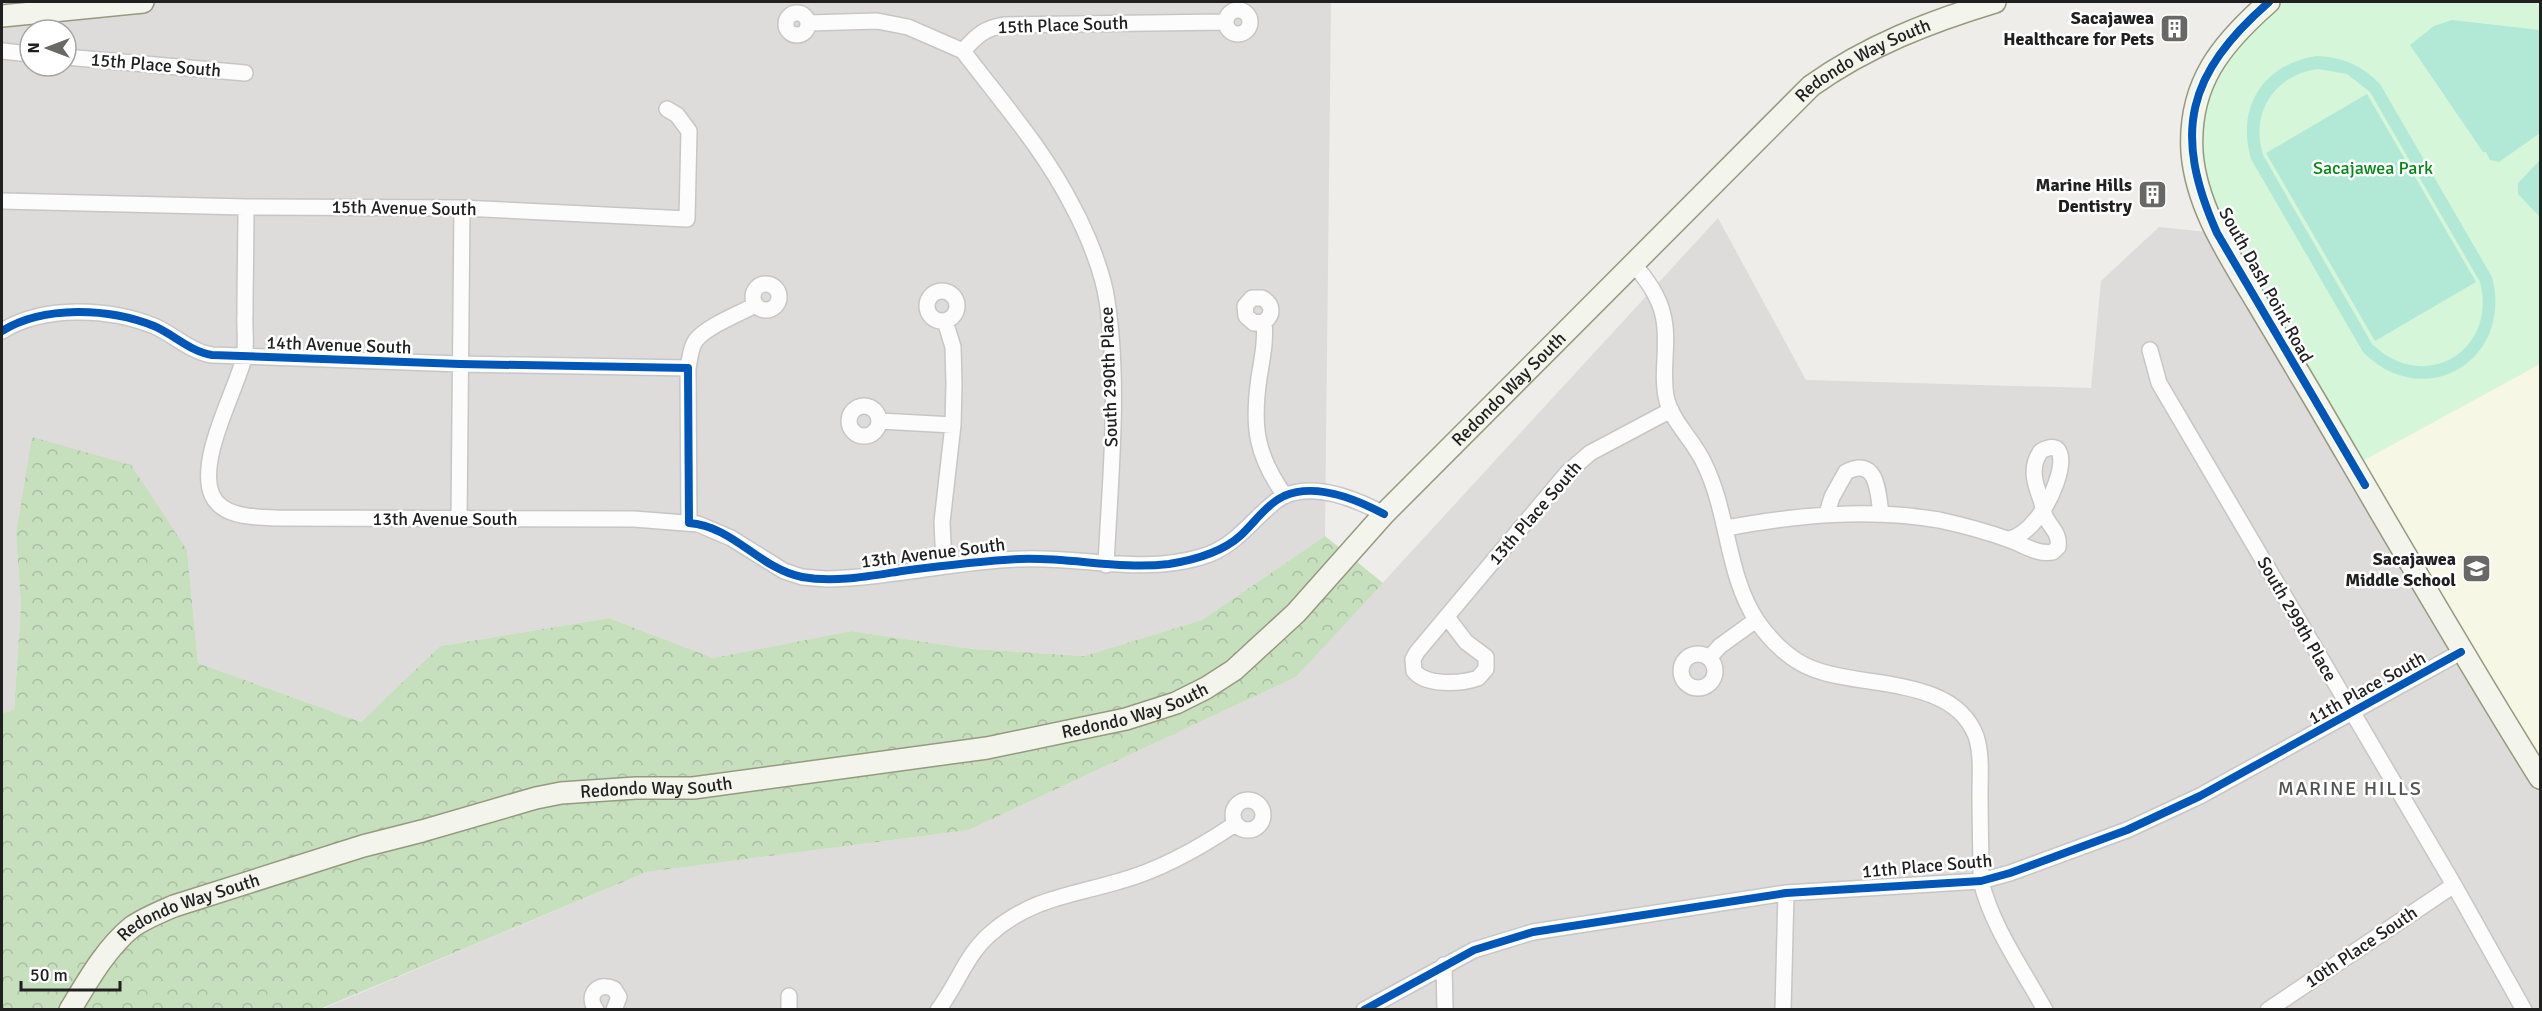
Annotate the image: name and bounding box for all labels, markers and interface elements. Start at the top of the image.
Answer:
place label: Sacajawea Healthcare for Pets [2003,7,2154,50]
street label: 15th Place South [997,12,1129,38]
building icon: Sacajawea Healthcare for Pets [2159,12,2191,44]
street label: Redondo Way South [1790,14,1934,107]
north arrow [18,18,78,78]
text: N [24,42,44,54]
street label: 15th Place South [90,48,222,82]
park label: Sacajawea Park [2313,157,2433,179]
place label: Marine Hills Dentistry [2035,174,2132,217]
building icon: Marine Hills Dentistry [2137,179,2169,211]
street label: 15th Avenue South [331,196,477,220]
street label: South Dash Point Road [2214,204,2318,366]
street label: South 290th Place [1096,306,1122,448]
street label: Redondo Way South [1447,327,1570,451]
street label: 14th Avenue South [266,331,412,359]
street label: 13th Place South [1484,456,1586,570]
street label: 13th Avenue South [372,508,518,530]
street label: 13th Avenue South [860,533,1006,573]
place label: Sacajawea Middle School [2345,548,2456,591]
street label: South 299th Place [2252,553,2342,685]
school or university icon: Sacajawea Middle School [2461,553,2493,585]
street label: 11th Place South [2304,647,2430,729]
street label: Redondo Way South [1059,678,1212,743]
street label: Redondo Way South [579,772,734,803]
district label: MARINE HILLS [2278,776,2422,801]
street label: 11th Place South [1861,849,1993,883]
street label: Redondo Way South [112,869,262,946]
street label: 10th Place South [2301,901,2421,993]
scale bar [21,954,120,992]
text: 50 m [30,964,68,986]

